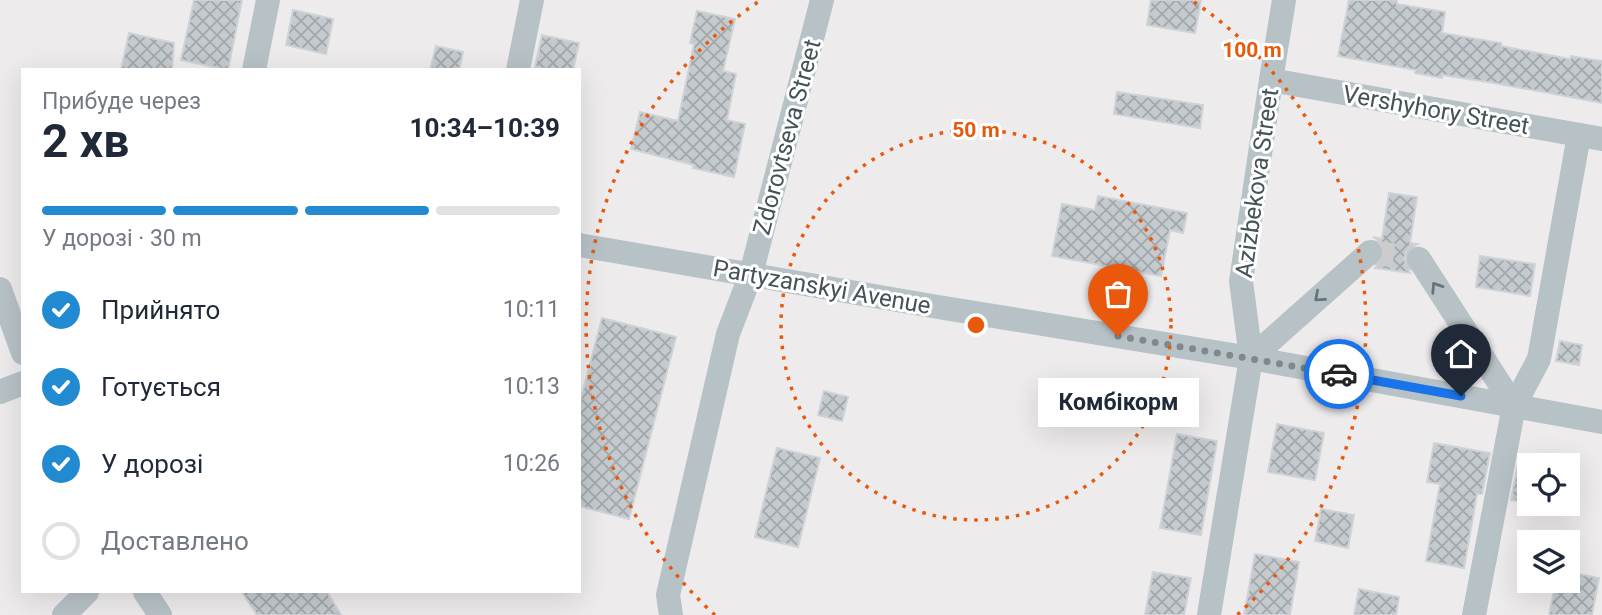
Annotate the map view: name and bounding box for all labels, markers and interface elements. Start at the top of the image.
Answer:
street label: Zdorovtseva Street [747,36,827,238]
text: 100 m [1222,38,1282,62]
street label: Vershyhory Street [1341,80,1531,140]
street label: Azizbekova Street [1230,86,1284,280]
text: Прибуде через [42,88,201,115]
text: 10:34–10:39 [410,113,560,143]
text: 2 хв [42,114,129,168]
text: 50 m [952,118,1000,142]
text: У дорозі · 30 m [42,225,202,252]
street label: Partyzanskyi Avenue [711,254,933,320]
pin [1088,264,1148,336]
icon: bag [1099,275,1137,313]
one-way arrow [1432,281,1445,294]
one-way arrow [1314,289,1327,301]
icon: check [42,291,80,329]
text: Прийнято [101,295,220,325]
text: 10:11 [503,296,560,323]
centre of rings [964,313,988,337]
pin [1431,324,1491,396]
icon: home [1442,335,1480,373]
courier [1304,339,1374,409]
icon: car [1320,355,1358,393]
icon: check [42,368,80,406]
text: Готується [101,372,221,402]
text: 10:13 [503,373,560,400]
callout: Комбікорм [1038,378,1198,427]
text: Комбікорм [1058,389,1179,416]
icon: check [42,445,80,483]
text: У дорозі [101,449,203,479]
text: 10:26 [503,450,560,477]
map controls [1517,453,1580,593]
button: locate [1517,453,1580,516]
text: Доставлено [101,526,249,556]
button: layers [1517,530,1580,593]

